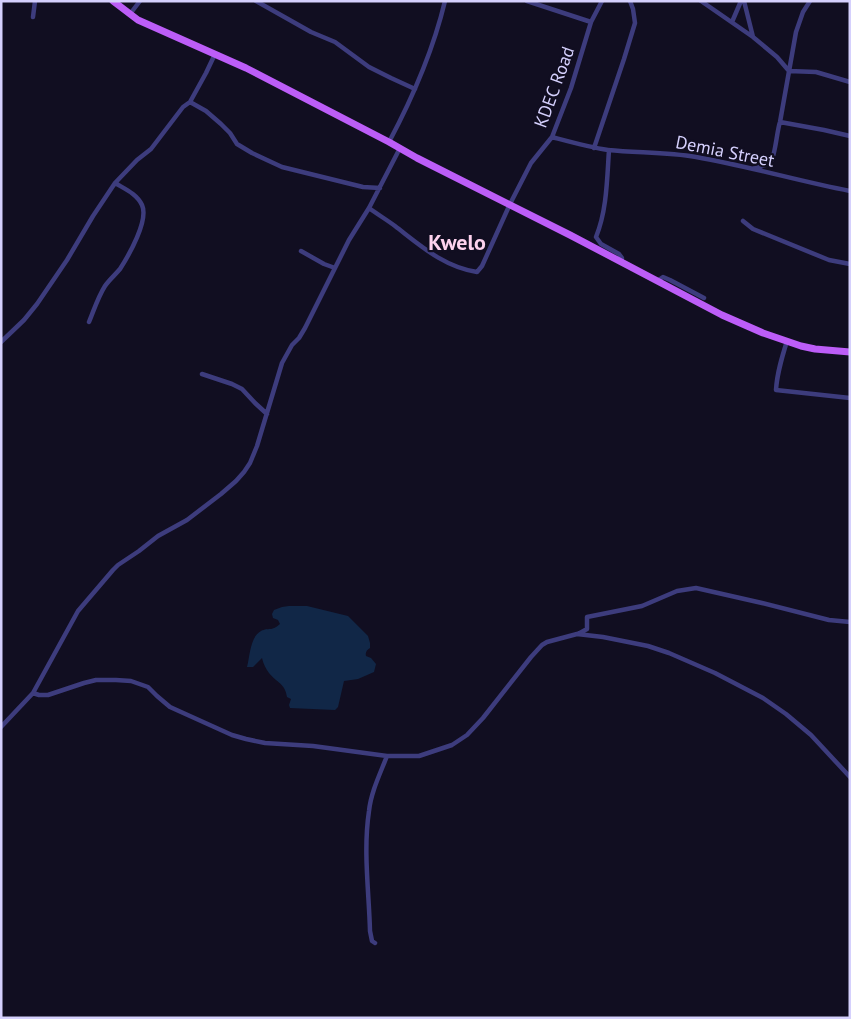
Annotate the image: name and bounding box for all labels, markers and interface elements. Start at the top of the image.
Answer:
street label: KDEC Road [529,43,579,131]
street label: Demia Street [674,130,776,172]
district label: Kwelo [428,228,486,256]

